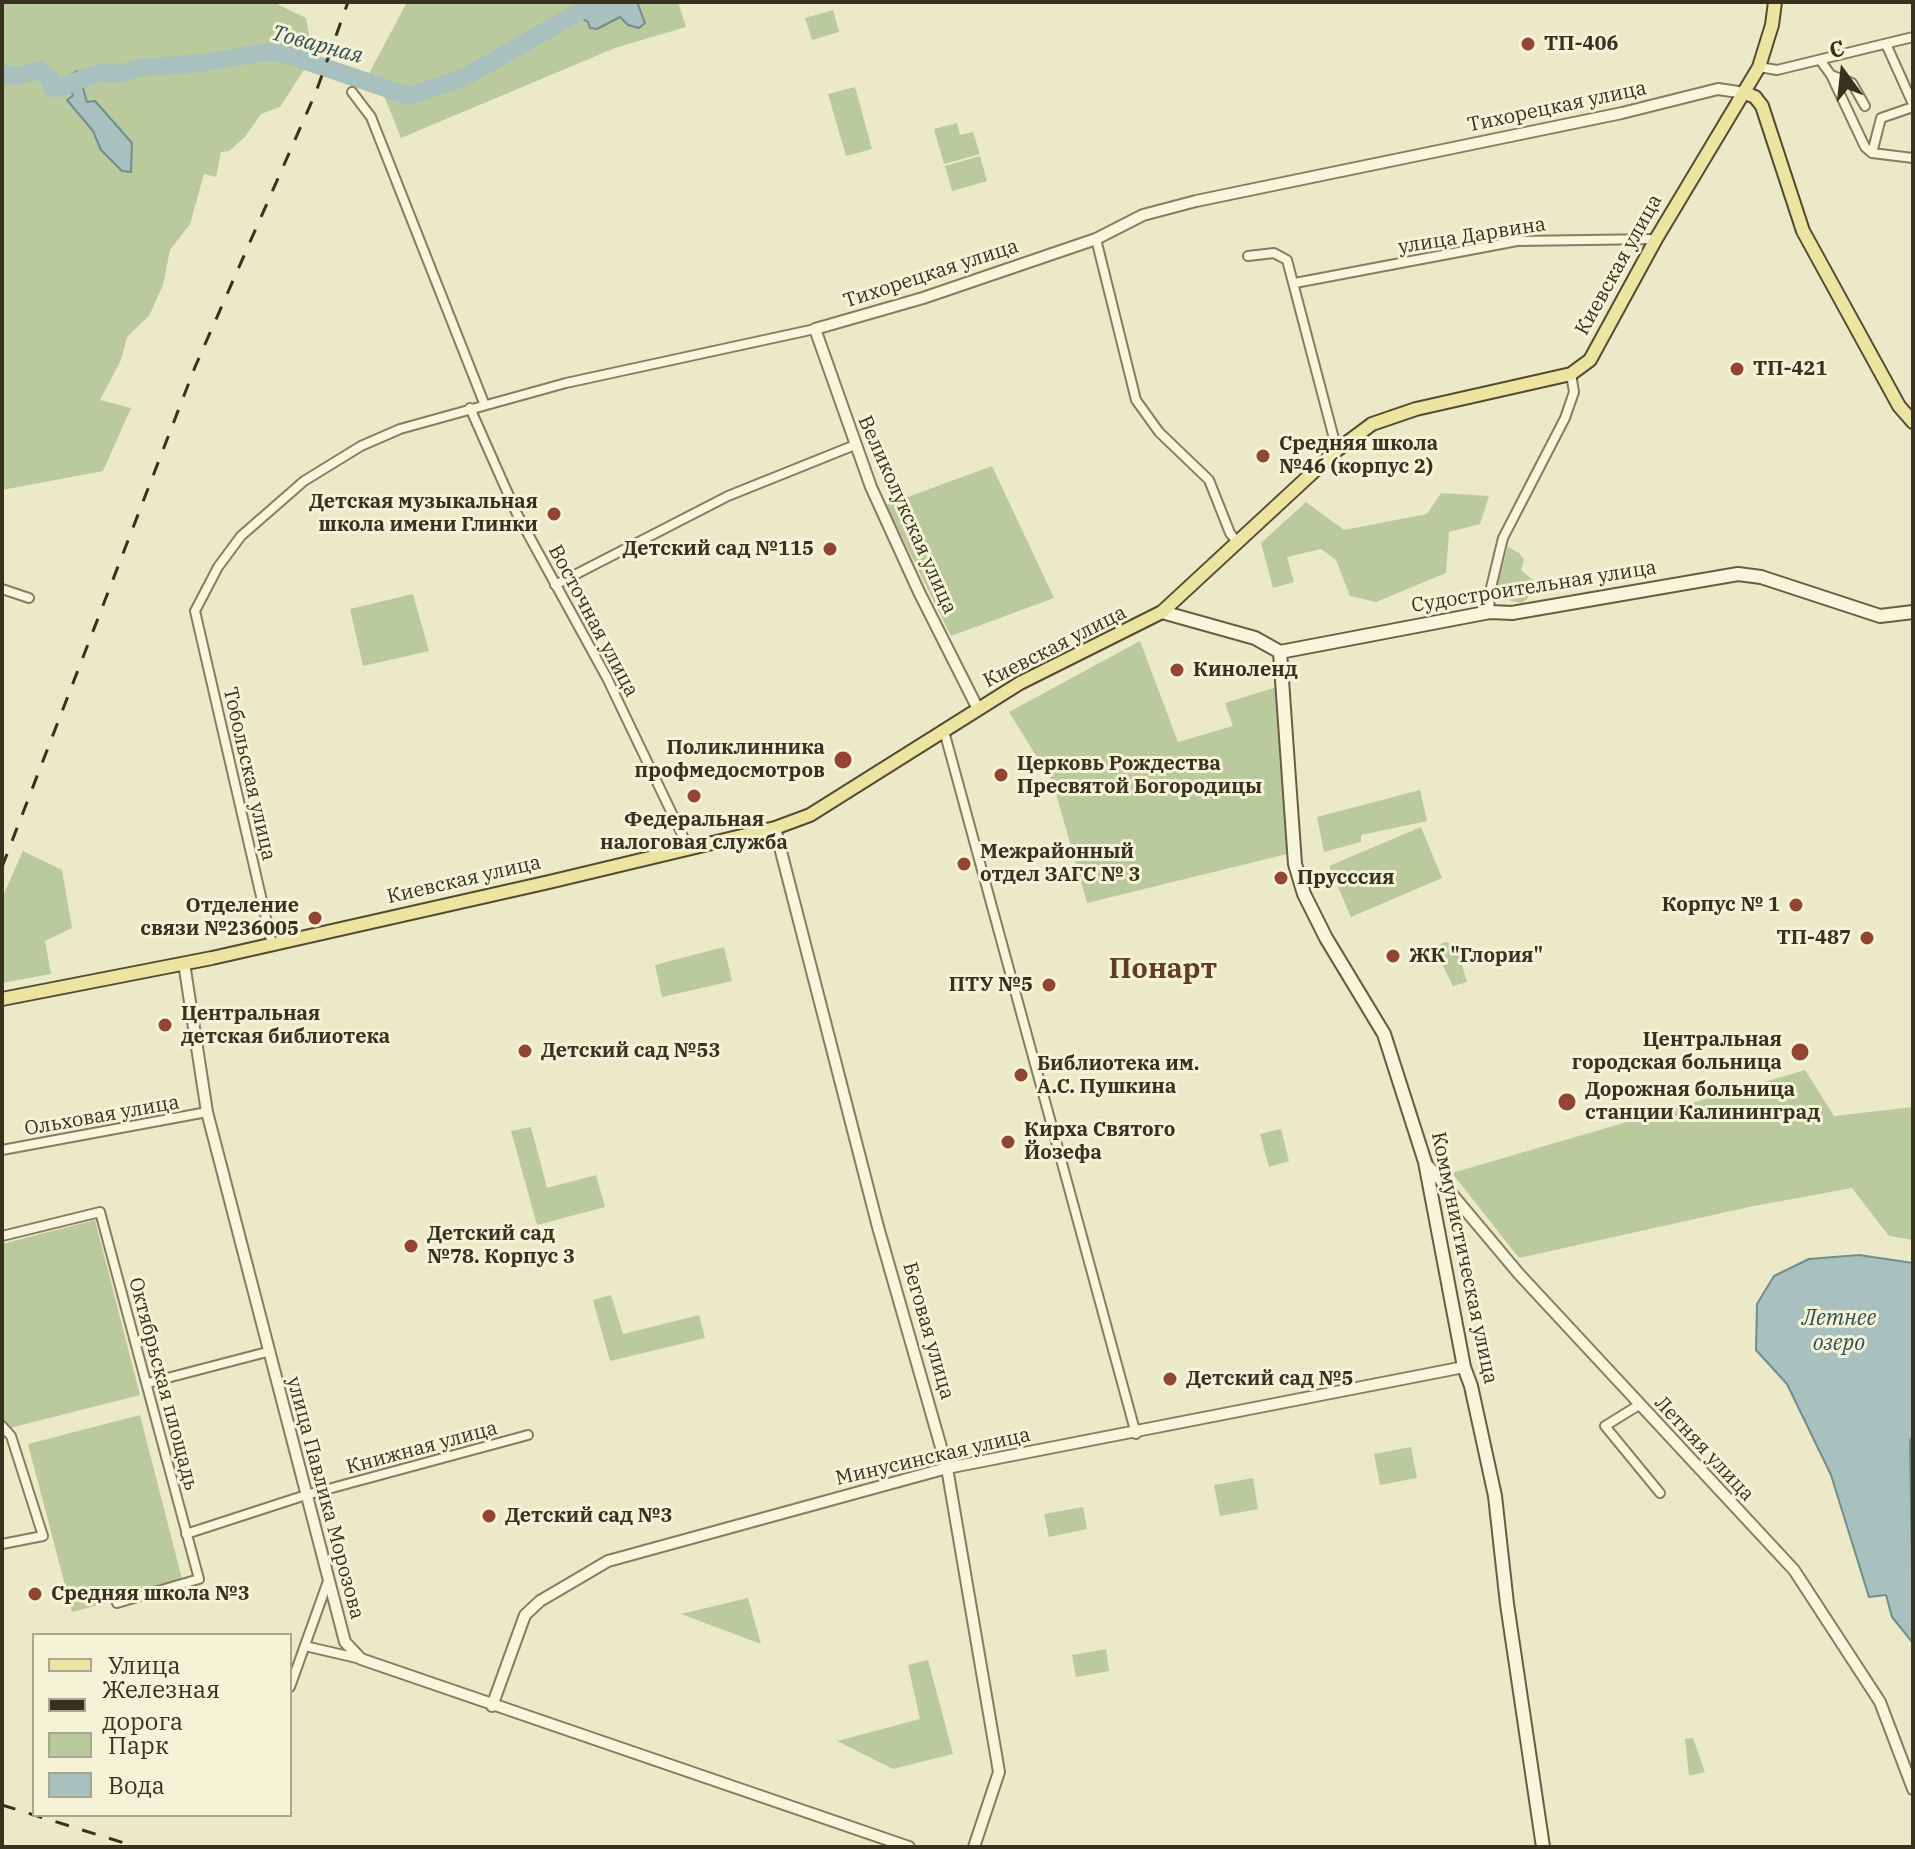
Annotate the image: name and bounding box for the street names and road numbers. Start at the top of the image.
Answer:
street label: Тихорецкая улица [1465,76,1649,138]
street label: Киевская улица [1570,190,1668,340]
street label: улица Дарвина [1396,212,1548,260]
street label: Тихорецкая улица [841,234,1021,314]
street label: Великолукская улица [852,412,962,618]
street label: Восточная улица [543,541,643,701]
street label: Судостроительная улица [1410,556,1658,618]
street label: Киевская улица [980,601,1130,693]
street label: Тобольская улица [217,685,281,863]
street label: Киевская улица [385,851,543,909]
street label: Ольховая улица [23,1091,181,1141]
street label: Коммунистическая улица [1426,1130,1502,1386]
street label: Беговая улица [897,1260,959,1402]
street label: Октябрьская площадь [123,1275,203,1493]
street label: улица Павлика Морозова [281,1374,369,1622]
street label: Летняя улица [1649,1391,1759,1507]
street label: Книжная улица [344,1416,500,1480]
street label: Минусинская улица [833,1423,1033,1491]

